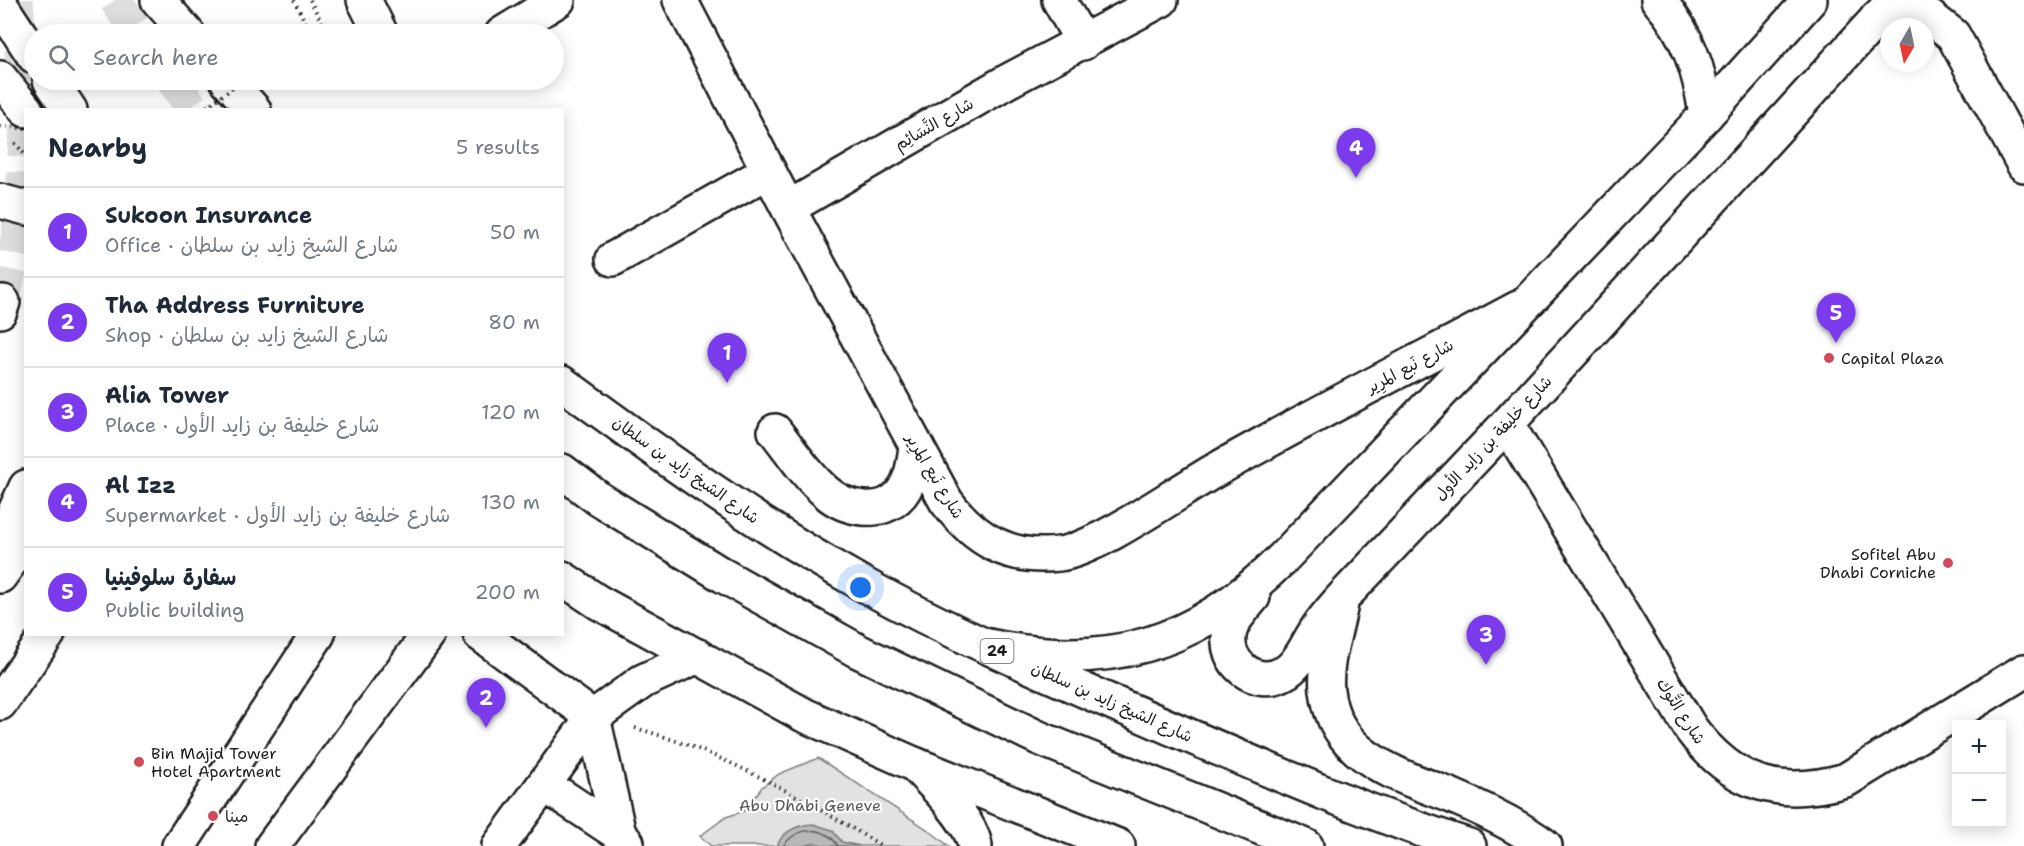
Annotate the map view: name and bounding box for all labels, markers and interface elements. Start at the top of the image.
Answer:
north arrow [1880,18,1934,72]
search box [24,24,564,90]
icon: search [45,41,78,74]
text: Search here [93,43,219,72]
street label: شارع النَّسَائِم [891,93,978,157]
pin: 4 [1336,128,1376,178]
text: Nearby [48,130,147,165]
text: 5 results [456,134,540,160]
text: Sukoon Insurance [105,201,312,230]
text: 1 [63,219,72,245]
text: 50 m [490,219,540,245]
text: Office · شارع الشيخ زايد بن سلطان [105,232,398,258]
text: Tha Address Furniture [105,291,365,320]
pin: 5 [1816,294,1856,343]
text: 2 [61,309,75,335]
text: 80 m [488,309,540,335]
text: Shop · شارع الشيخ زايد بن سلطان [105,322,388,348]
pin: 1 [708,334,746,383]
street label: شارع نَبع المرِير [1361,334,1458,400]
place label: Capital Plaza [1841,348,1944,369]
marker: Capital Plaza [1822,351,1836,365]
street label: شارع خليفة بن زايد الأول [1430,371,1557,506]
text: Alia Tower [105,381,229,410]
text: 3 [61,399,75,425]
text: 120 m [481,399,540,425]
street label: شارع الشيخ زايد بن سلطان [608,411,763,529]
text: Place · شارع خليفة بن زايد الأول [105,412,379,438]
street label: شارع نَبع المرِير [899,428,969,523]
text: Al Izz [105,471,176,500]
text: 4 [61,489,75,515]
text: 130 m [481,489,540,515]
text: Supermarket · شارع خليفة بن زايد الأول [105,502,450,528]
place label: Sofitel Abu Dhabi Corniche [1820,544,1936,583]
marker: Sofitel Abu Dhabi Corniche [1941,556,1955,570]
text: سفارة سلوفينيا [105,563,237,592]
your location [846,573,875,602]
text: 5 [61,579,74,605]
text: 200 m [475,579,540,605]
text: Public building [105,597,244,623]
pin: 3 [1466,616,1506,665]
road number: 24 [980,639,1014,663]
street label: شارع الشيخ زايد بن سلطان [1028,657,1196,748]
street label: شارع التُّوك [1651,673,1711,749]
pin: 2 [466,678,506,728]
map controls [1952,720,2006,828]
button: + [1952,720,2006,774]
place label: Bin Majid Tower Hotel Apartment [151,743,281,782]
marker: Bin Majid Tower Hotel Apartment [132,755,146,769]
button: − [1952,774,2006,828]
park label: Abu Dhabi Geneve [739,795,881,816]
place label: مينا [225,806,248,827]
marker: مينا [206,809,220,823]

